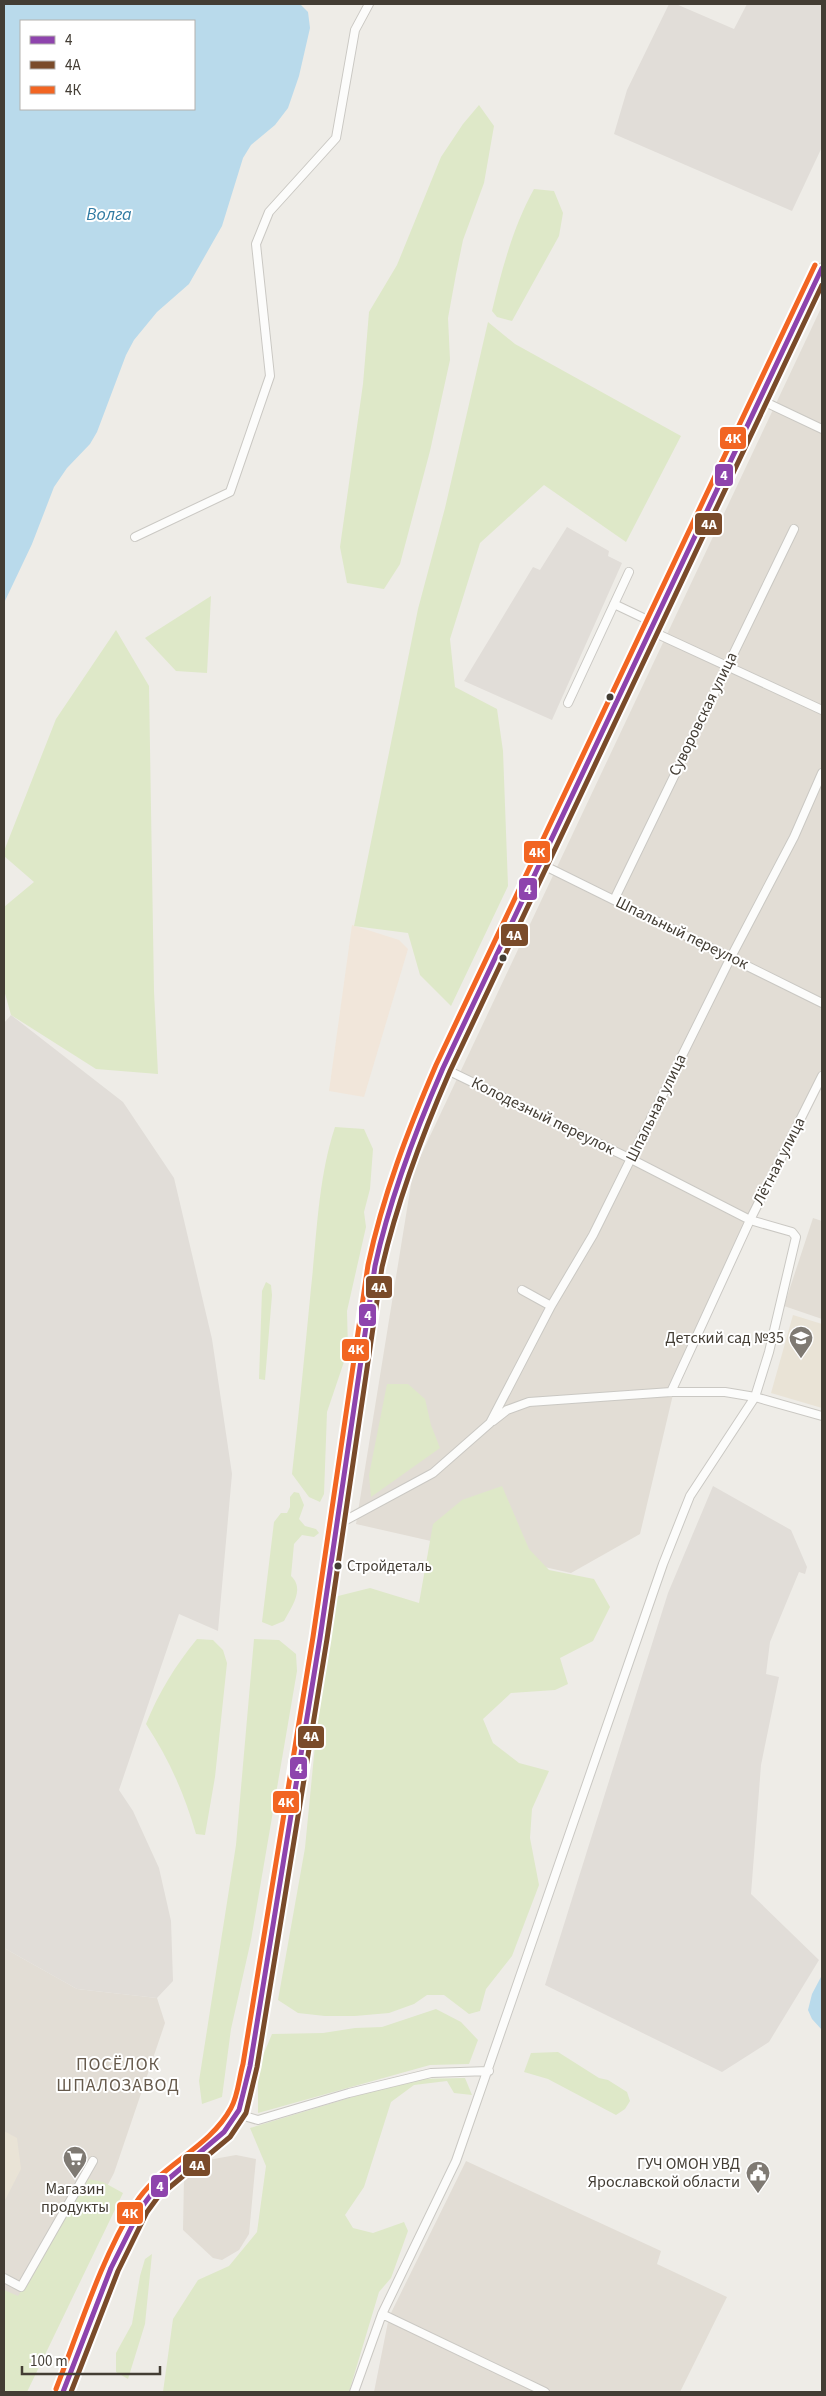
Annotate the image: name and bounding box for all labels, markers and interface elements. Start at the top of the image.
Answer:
legend [20,20,195,110]
text: 4 [65,30,73,51]
text: 4А [65,55,81,76]
text: 4К [65,80,81,101]
water label: Волга [86,202,132,227]
line badge: 4К [719,426,747,450]
text: 4К [725,429,741,449]
line badge: 4 [714,463,734,487]
text: 4 [720,466,728,486]
line badge: 4А [694,512,723,536]
text: 4А [701,515,718,535]
street label: Суворовская улица [663,648,743,780]
unlabelled marker [605,692,615,702]
line badge: 4К [523,840,551,864]
text: 4К [529,843,545,863]
line badge: 4 [518,877,538,901]
text: 4 [524,880,532,900]
street label: Шпальный переулок [612,891,752,975]
line badge: 4А [500,923,529,947]
text: 4А [506,926,523,946]
unlabelled marker [498,953,508,963]
street label: Шпальная улица [620,1050,692,1166]
street label: Колодезный переулок [468,1072,618,1160]
street label: Лётная улица [747,1113,811,1209]
line badge: 4А [365,1275,393,1299]
text: 4А [371,1278,388,1298]
line badge: 4 [358,1303,377,1327]
text: 4 [364,1306,372,1326]
school or university icon: Детский сад №35 [788,1325,814,1359]
place label: Детский сад №35 [665,1327,784,1349]
line badge: 4К [341,1338,370,1362]
text: 4К [348,1340,364,1360]
place label: Стройдеталь [347,1556,432,1577]
marker: Стройдеталь [333,1561,343,1571]
line badge: 4А [297,1725,325,1749]
text: 4А [303,1727,320,1747]
line badge: 4 [289,1756,308,1780]
text: 4 [295,1759,303,1779]
line badge: 4К [272,1790,300,1814]
text: 4К [278,1793,294,1813]
district label: ПОСЁЛОК ШПАЛОЗАВОД [56,2052,180,2098]
supermarket icon: Магазин продукты [62,2145,88,2179]
line badge: 4А [182,2153,211,2177]
place label: ГУЧ ОМОН УВД Ярославской области [588,2153,740,2193]
text: 4А [189,2156,206,2176]
public building icon: ГУЧ ОМОН УВД Ярославской области [745,2160,771,2194]
line badge: 4 [150,2174,169,2198]
text: 4 [156,2177,164,2197]
place label: Магазин продукты [41,2178,109,2218]
line badge: 4К [116,2201,144,2225]
text: 4К [122,2204,138,2224]
scale bar [22,2344,160,2376]
text: 100 m [30,2351,68,2372]

